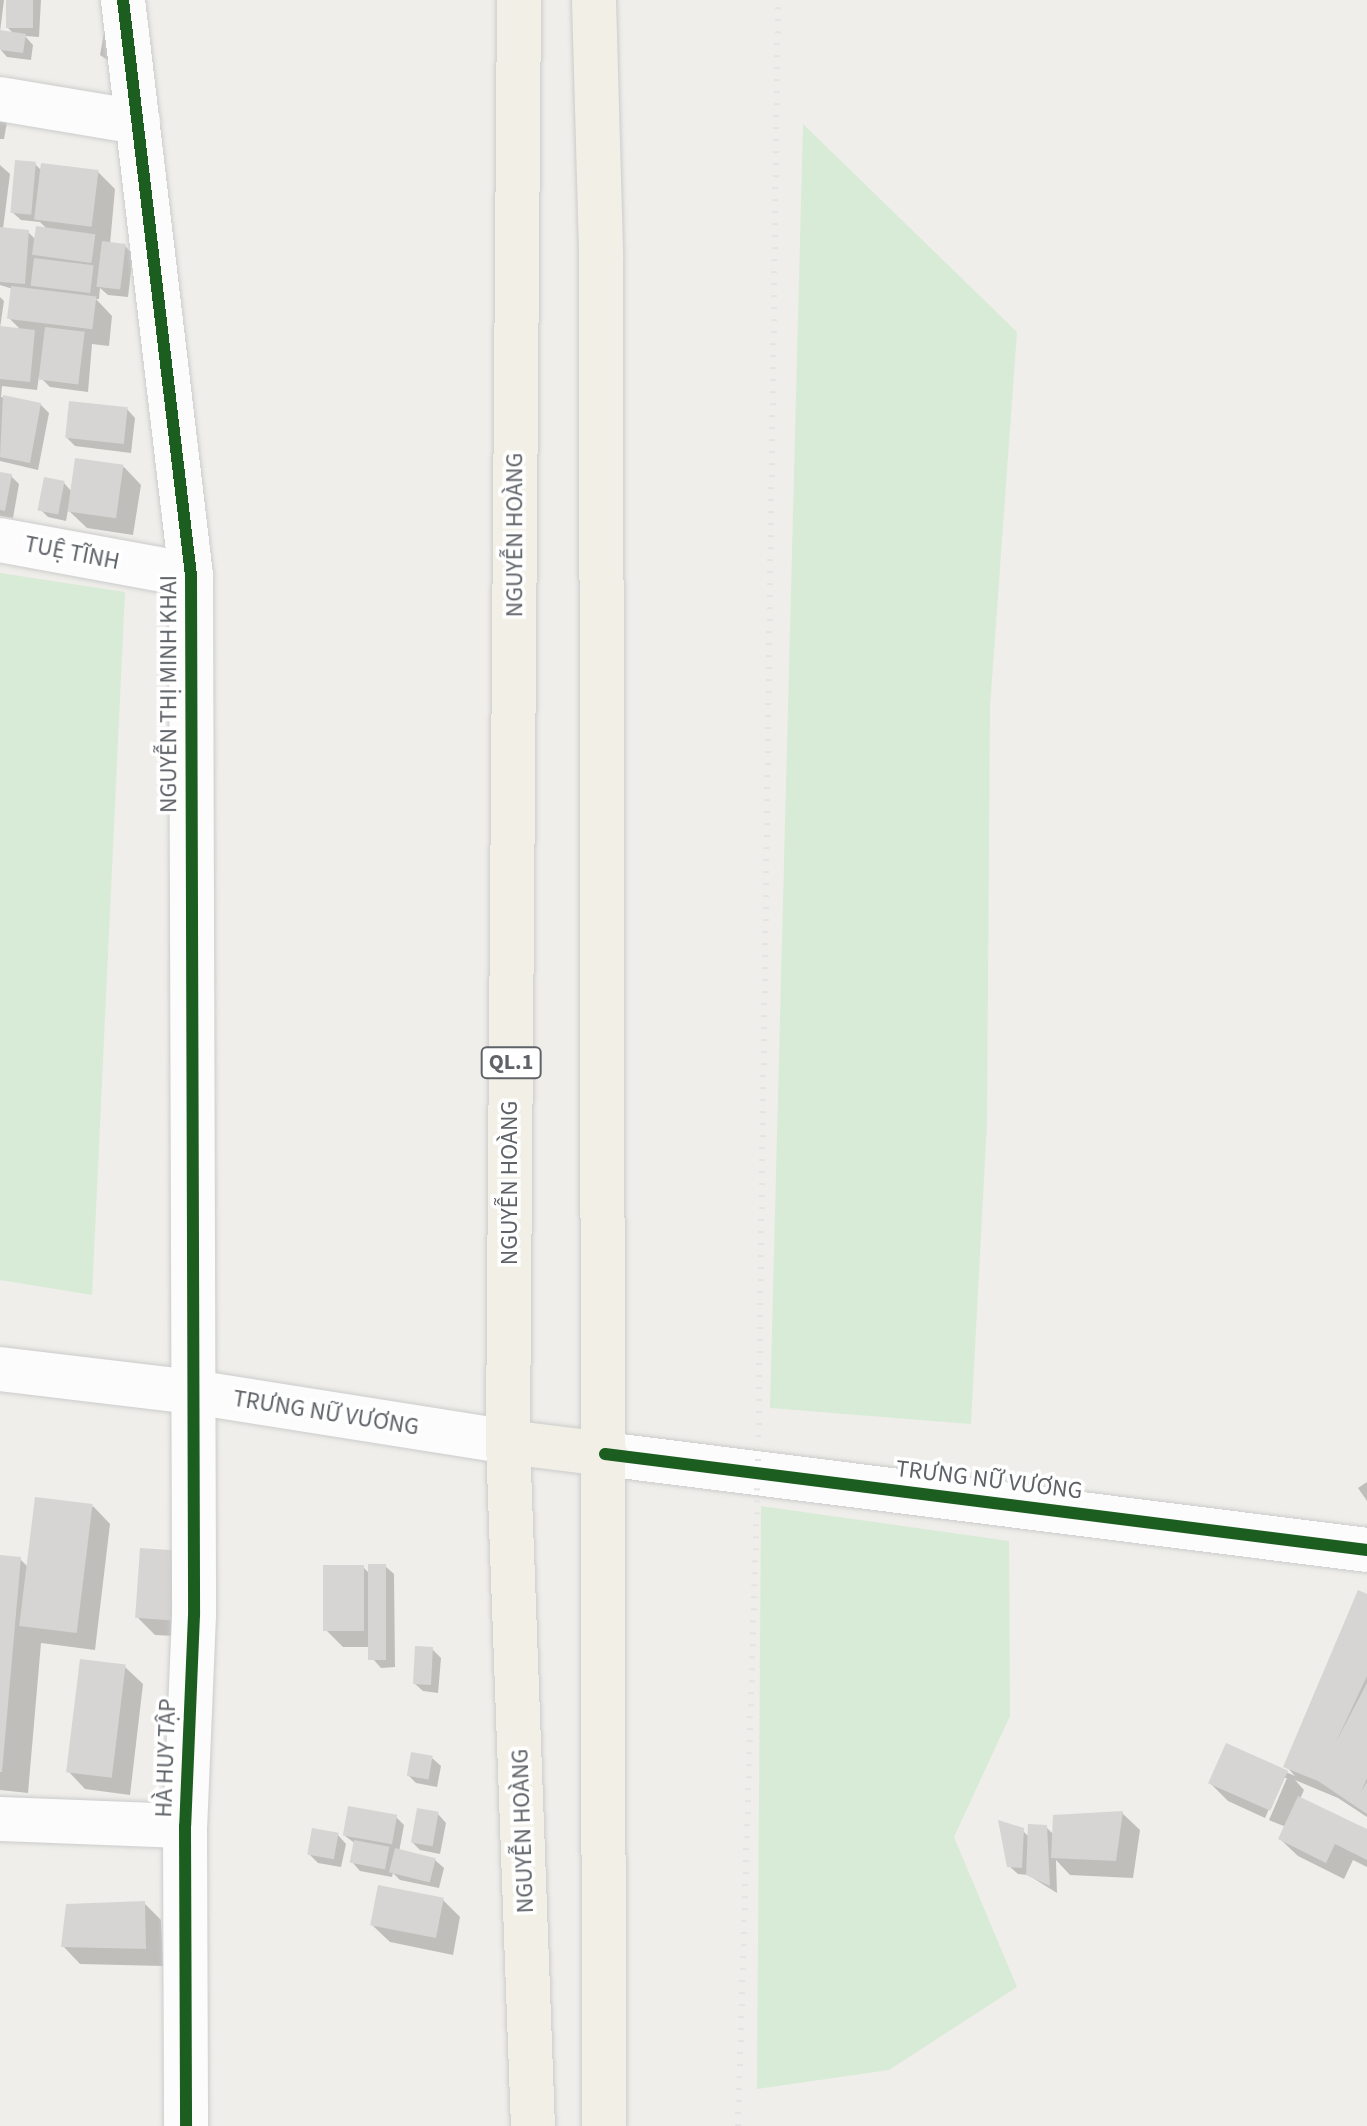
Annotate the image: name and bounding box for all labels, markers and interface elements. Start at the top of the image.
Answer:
street label: NGUYỄN HOÀNG [501,453,529,617]
street label: TUỆ TĨNH [22,530,122,576]
street label: NGUYỄN THỊ MINH KHAI [155,575,183,813]
road number: QL.1 [479,1045,543,1081]
street label: NGUYỄN HOÀNG [496,1101,524,1265]
street label: TRƯNG NỮ VƯƠNG [231,1384,421,1442]
street label: TRƯNG NỮ VƯƠNG [894,1454,1084,1506]
street label: HÀ HUY TẬP [150,1698,182,1818]
street label: NGUYỄN HOÀNG [506,1748,540,1914]

